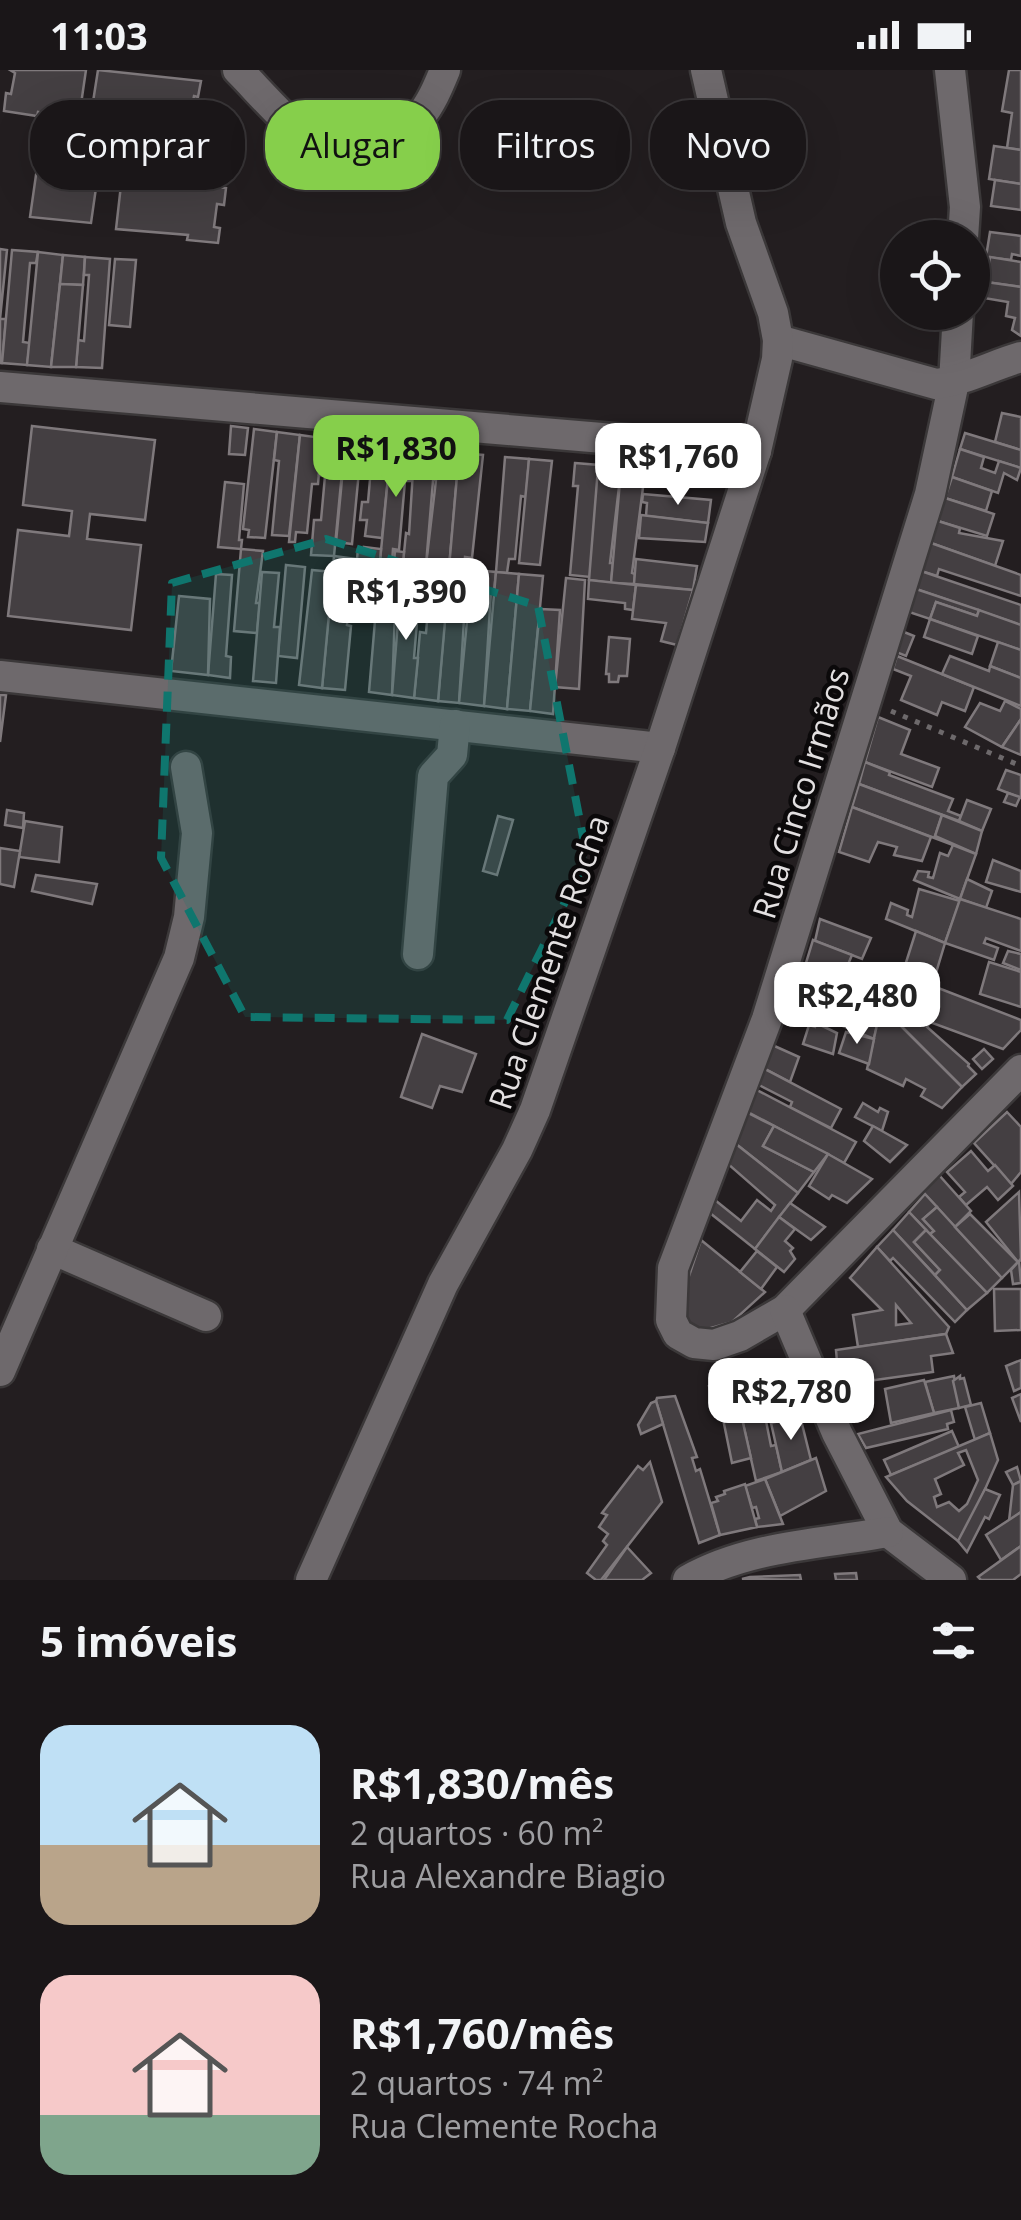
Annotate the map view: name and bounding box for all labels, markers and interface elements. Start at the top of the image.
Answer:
text: 11:03 [50,9,148,61]
chip: Comprar [30,100,245,190]
chip: Alugar [265,100,440,190]
chip: Filtros [460,100,630,190]
chip: Novo [650,100,806,190]
map controls [880,220,990,330]
button: locate [880,220,990,330]
pin: R$1,830 [304,415,488,500]
pin: R$1,760 [586,423,770,508]
text: R$1,830 [335,426,457,469]
text: R$1,760 [617,434,739,477]
pin: R$1,390 [314,558,498,643]
text: R$1,390 [345,569,467,612]
street label: Rua Cinco Irmãos [741,662,859,924]
street label: Rua Clemente Rocha [477,809,619,1115]
pin: R$2,480 [765,962,949,1047]
text: R$2,480 [796,973,918,1016]
pin: R$2,780 [699,1358,883,1443]
text: R$2,780 [730,1369,852,1412]
text: 5 imóveis [40,1612,237,1669]
icon: filters [926,1613,981,1668]
text: R$1,830/mês [350,1754,614,1811]
icon: home [120,1765,240,1885]
text: 2 quartos · 60 m² [350,1811,603,1854]
text: Rua Alexandre Biagio [350,1854,666,1897]
text: R$1,760/mês [350,2004,614,2061]
icon: home [120,2015,240,2135]
text: 2 quartos · 74 m² [350,2061,603,2104]
text: Rua Clemente Rocha [350,2104,658,2147]

